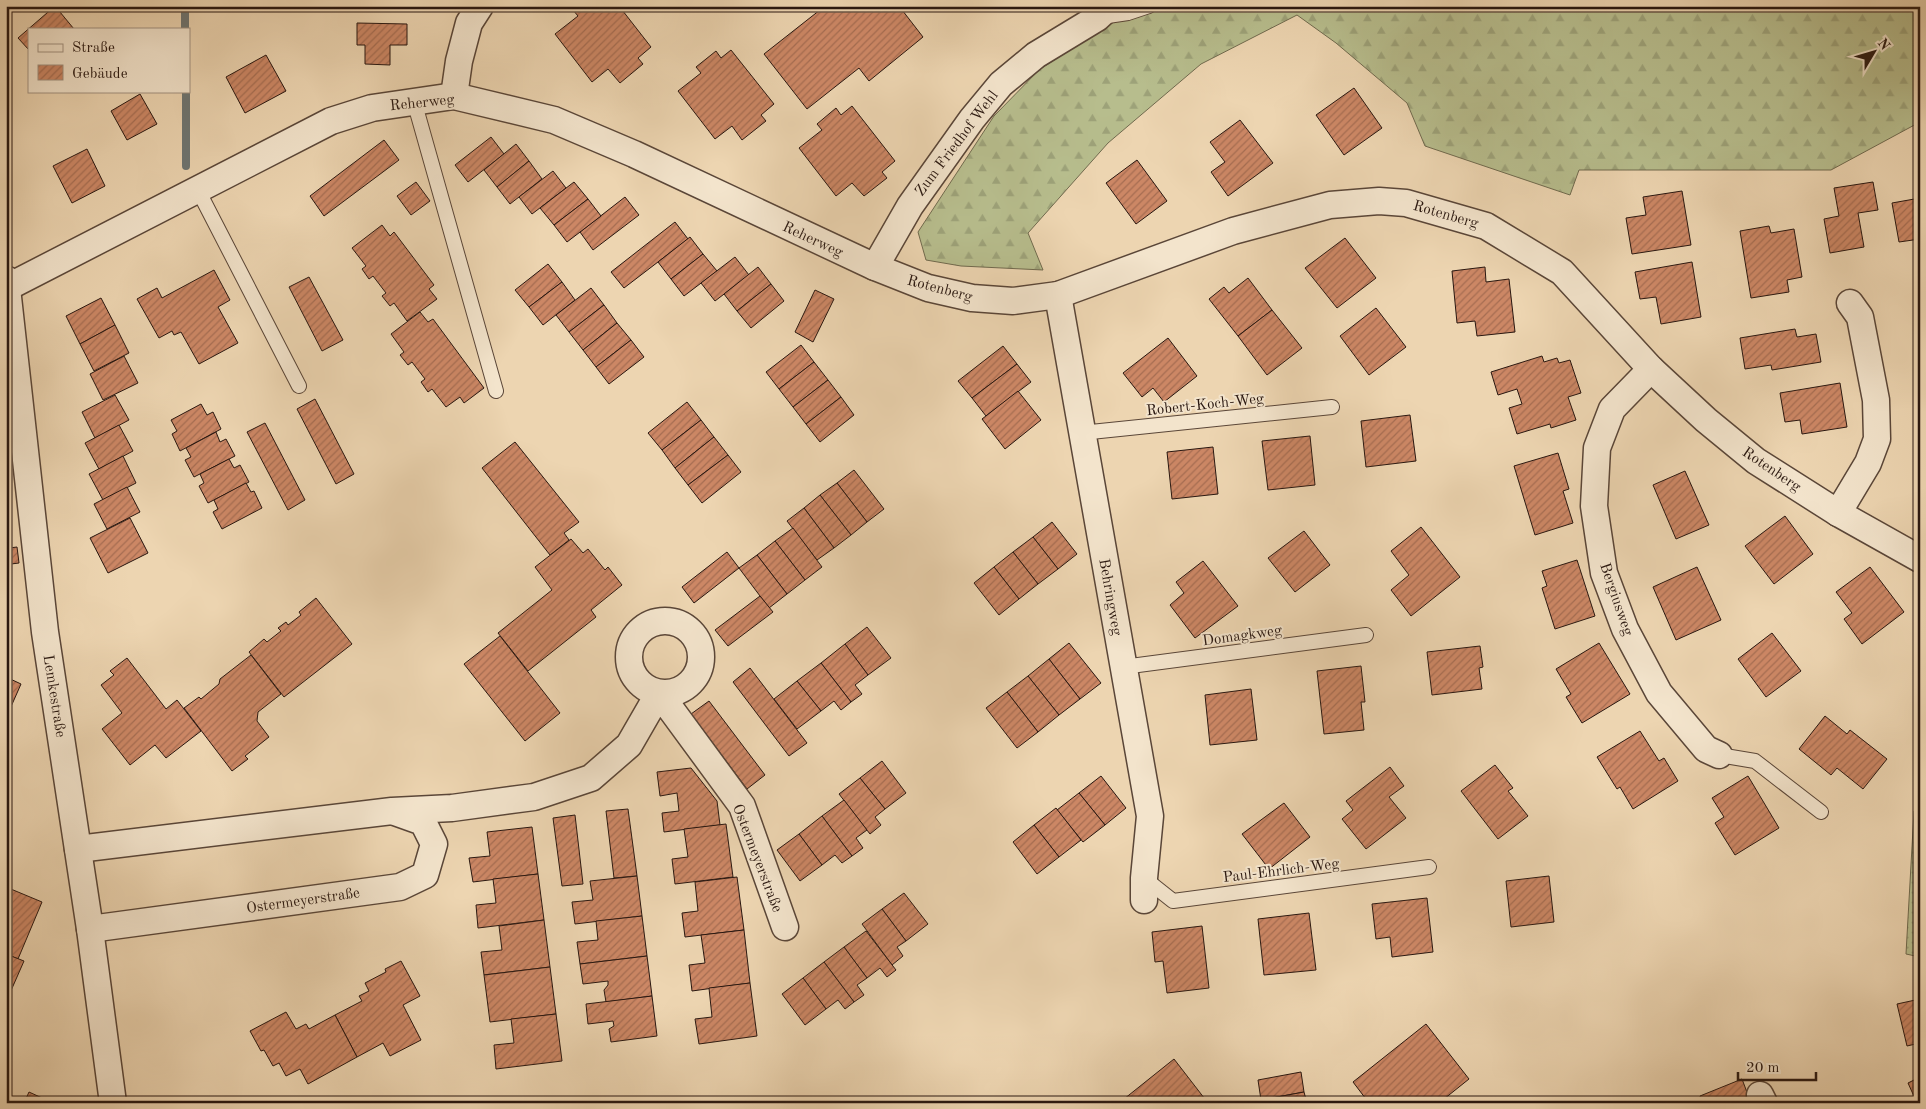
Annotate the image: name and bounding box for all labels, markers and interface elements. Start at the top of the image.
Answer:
legend [28,28,190,92]
north arrow [1848,28,1898,78]
text: N [1875,36,1892,53]
text: Straße [72,41,115,56]
text: Gebäude [72,67,128,82]
street label: Zum Friedhof Wehl [913,89,1002,199]
street label: Reherweg [389,93,455,114]
street label: Rotenberg [1411,199,1480,232]
street label: Reherweg [780,220,845,261]
street label: Rotenberg [905,273,974,305]
street label: Robert-Koch-Weg [1146,392,1265,419]
street label: Rotenberg [1739,445,1803,495]
street label: Behringweg [1095,558,1124,637]
street label: Bergiusweg [1596,561,1635,638]
street label: Domagkweg [1201,623,1283,649]
street label: Lemkestraße [40,654,67,739]
street label: Ostermeyerstraße [729,802,784,915]
street label: Paul-Ehrlich-Weg [1222,857,1340,886]
street label: Ostermeyerstraße [245,886,361,917]
scale bar [1738,1049,1816,1081]
text: 20 m [1746,1061,1780,1076]

